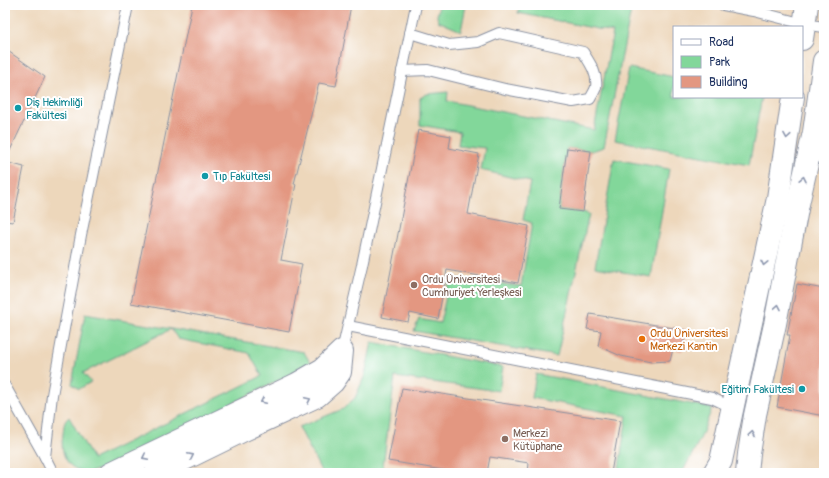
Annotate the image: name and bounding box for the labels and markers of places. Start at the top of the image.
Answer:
place label: Diş Hekimliği Fakültesi [26,96,82,122]
marker: Diş Hekimliği Fakültesi [13,103,23,113]
place label: Tıp Fakültesi [213,170,270,183]
marker: Tıp Fakültesi [200,171,210,181]
place label: Ordu Üniversitesi Cumhuriyet Yerleşkesi [422,273,522,299]
marker: Ordu Üniversitesi Cumhuriyet Yerleşkesi [409,280,419,290]
place label: Ordu Üniversitesi Merkezi Kantin [650,327,728,353]
marker: Ordu Üniversitesi Merkezi Kantin [637,334,647,344]
place label: Eğitim Fakültesi [722,383,794,396]
marker: Eğitim Fakültesi [797,384,807,394]
place label: Merkezi Kütüphane [513,427,563,453]
marker: Merkezi Kütüphane [500,434,510,444]

